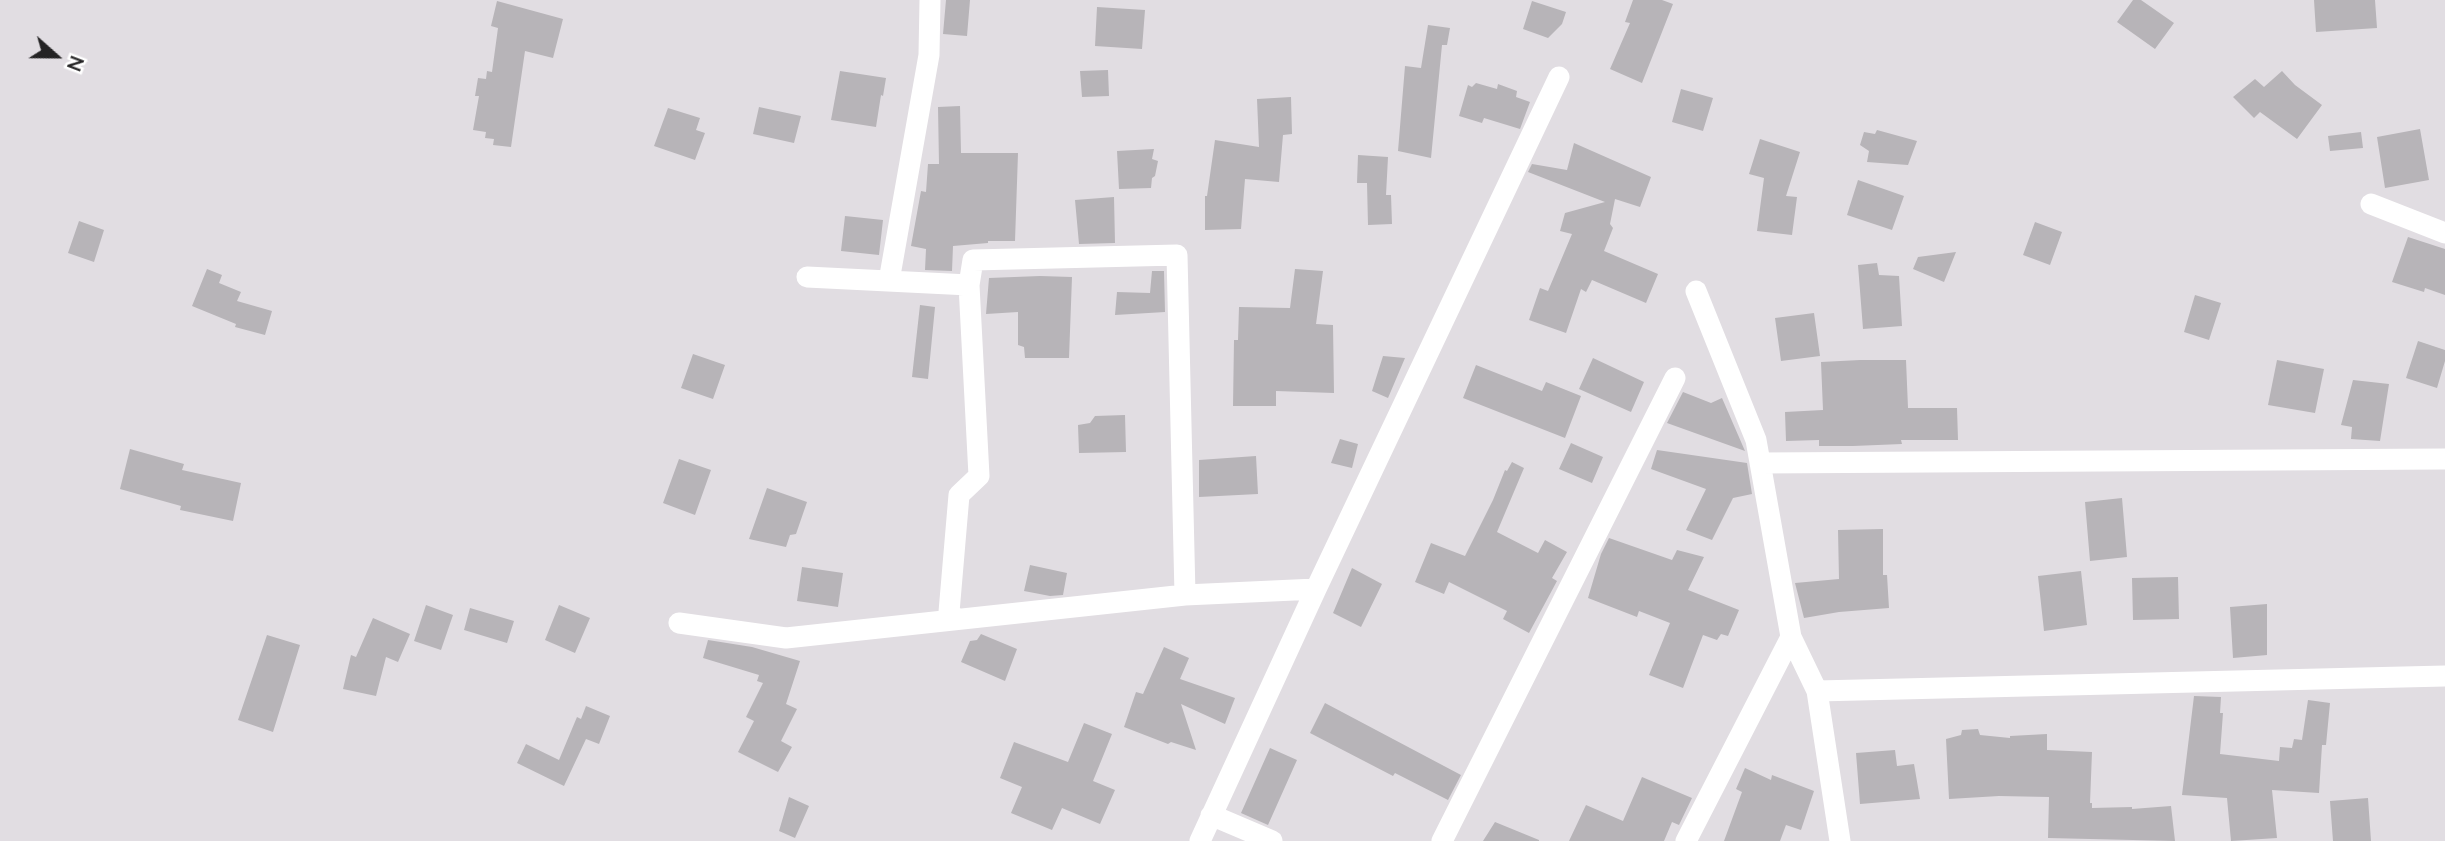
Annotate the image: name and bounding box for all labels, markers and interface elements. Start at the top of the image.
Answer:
north arrow [21,21,91,91]
text: N [63,53,89,75]

